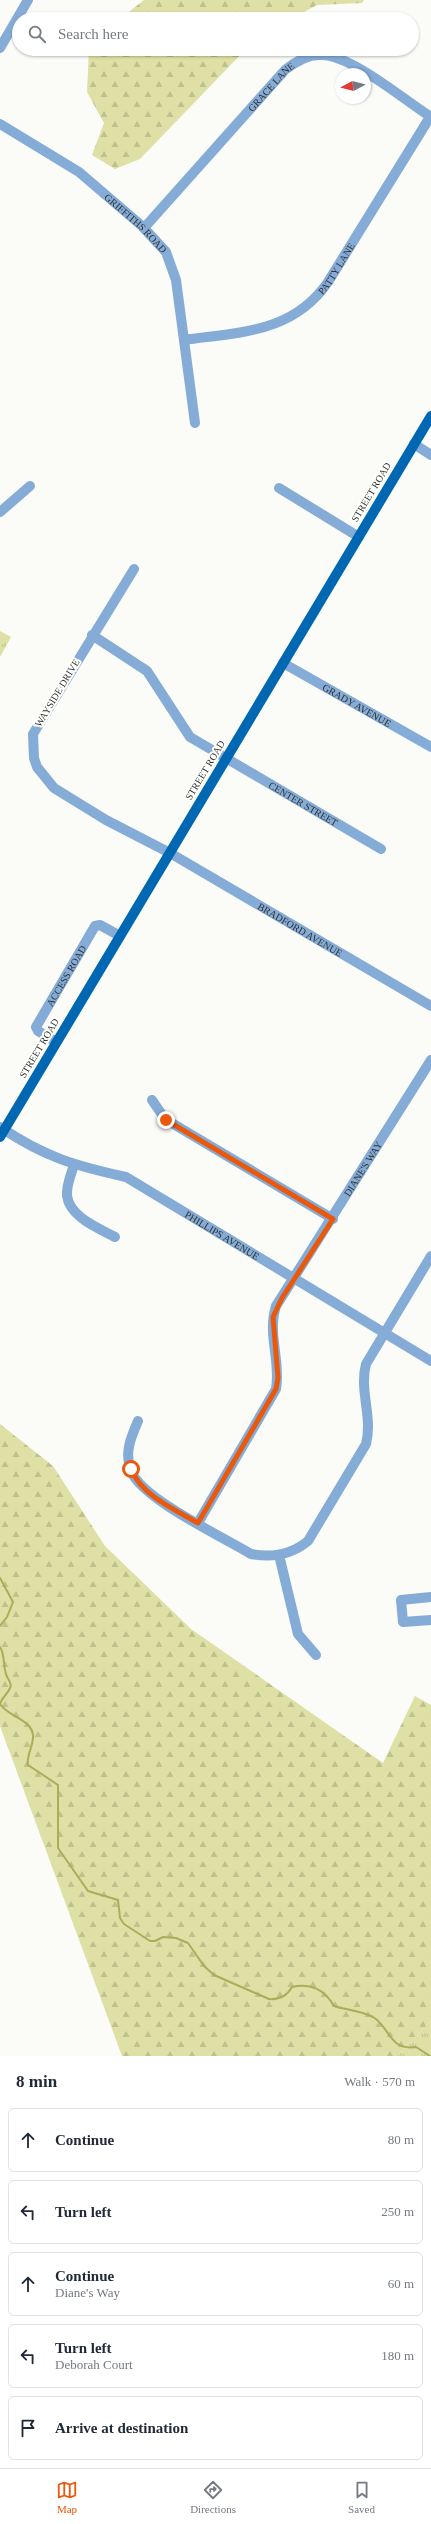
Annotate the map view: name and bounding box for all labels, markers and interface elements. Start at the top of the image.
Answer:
search box [12,12,419,56]
icon: search [26,23,48,45]
text: Search here [58,26,128,42]
street label: GRACE LANE [245,60,296,113]
north arrow [335,68,371,104]
street label: GRIFFITHS ROAD [103,191,169,255]
street label: PATTY LANE [315,240,357,296]
street label: STREET ROAD [349,460,393,524]
street label: WAYSIDE DRIVE [32,657,82,729]
street label: GRADY AVENUE [321,681,393,729]
street label: STREET ROAD [183,738,227,802]
street label: CENTER STREET [267,779,340,828]
street label: BRADFORD AVENUE [256,900,345,958]
street label: ACCESS ROAD [44,943,88,1008]
street label: STREET ROAD [17,1016,61,1080]
route end [157,1111,175,1129]
street label: DIANE'S WAY [341,1139,384,1198]
street label: PHILLIPS AVENUE [183,1208,261,1262]
route start [122,1460,140,1478]
text: 8 min [16,2072,57,2091]
text: Walk · 570 m [344,2074,415,2089]
icon: ahead [17,2129,39,2151]
text: Continue [55,2132,114,2148]
text: 80 m [388,2132,414,2147]
icon: left [17,2201,39,2223]
text: Turn left [55,2204,112,2220]
text: 250 m [381,2204,414,2219]
text: Continue [55,2268,114,2284]
icon: ahead [17,2273,39,2295]
text: 60 m [388,2276,414,2291]
text: Diane's Way [55,2285,120,2300]
text: Turn left [55,2340,112,2356]
icon: left [17,2345,39,2367]
text: 180 m [381,2348,414,2363]
text: Deborah Court [55,2357,133,2372]
icon: arrive [17,2417,39,2439]
text: Arrive at destination [55,2420,188,2436]
tab: Map [56,2479,78,2515]
tab: Directions [190,2479,236,2515]
tab: Saved [348,2479,375,2515]

